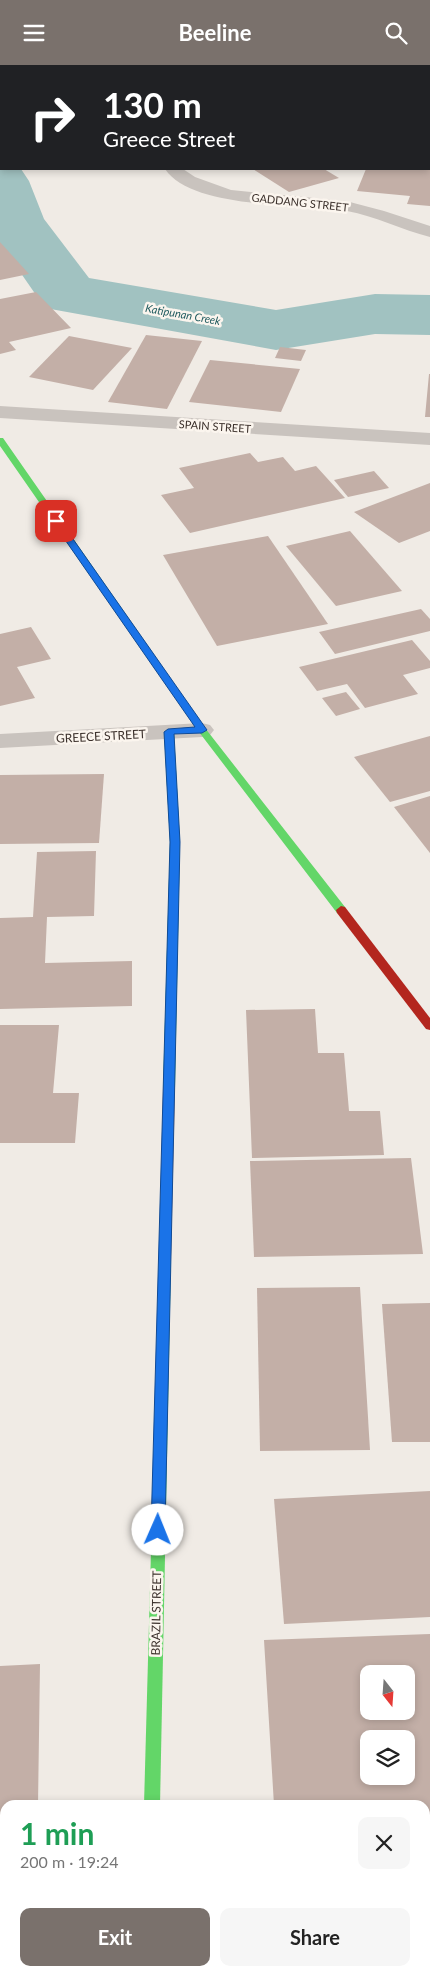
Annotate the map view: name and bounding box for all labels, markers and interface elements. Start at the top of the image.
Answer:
icon: menu [20,19,48,47]
text: Beeline [178,19,252,46]
icon: search [382,19,410,47]
text: 130 m [103,83,202,125]
icon: right [20,85,85,150]
text: Greece Street [103,125,235,152]
street label: GADDANG STREET [251,190,350,214]
water label: Katipunan Creek [144,301,222,327]
street label: SPAIN STREET [178,417,252,435]
pin [35,500,77,542]
icon: arrive [42,507,70,535]
street label: GREECE STREET [56,726,146,746]
position arrow [131,1503,183,1555]
street label: BRAZIL STREET [148,1570,164,1656]
north arrow [360,1665,415,1720]
map controls [360,1665,415,1785]
button: layers [360,1730,415,1785]
text: 1 min [20,1815,94,1851]
button: close [358,1817,410,1869]
text: 200 m · 19:24 [20,1852,119,1871]
button: Exit [20,1908,210,1966]
button: Share [220,1908,410,1966]

